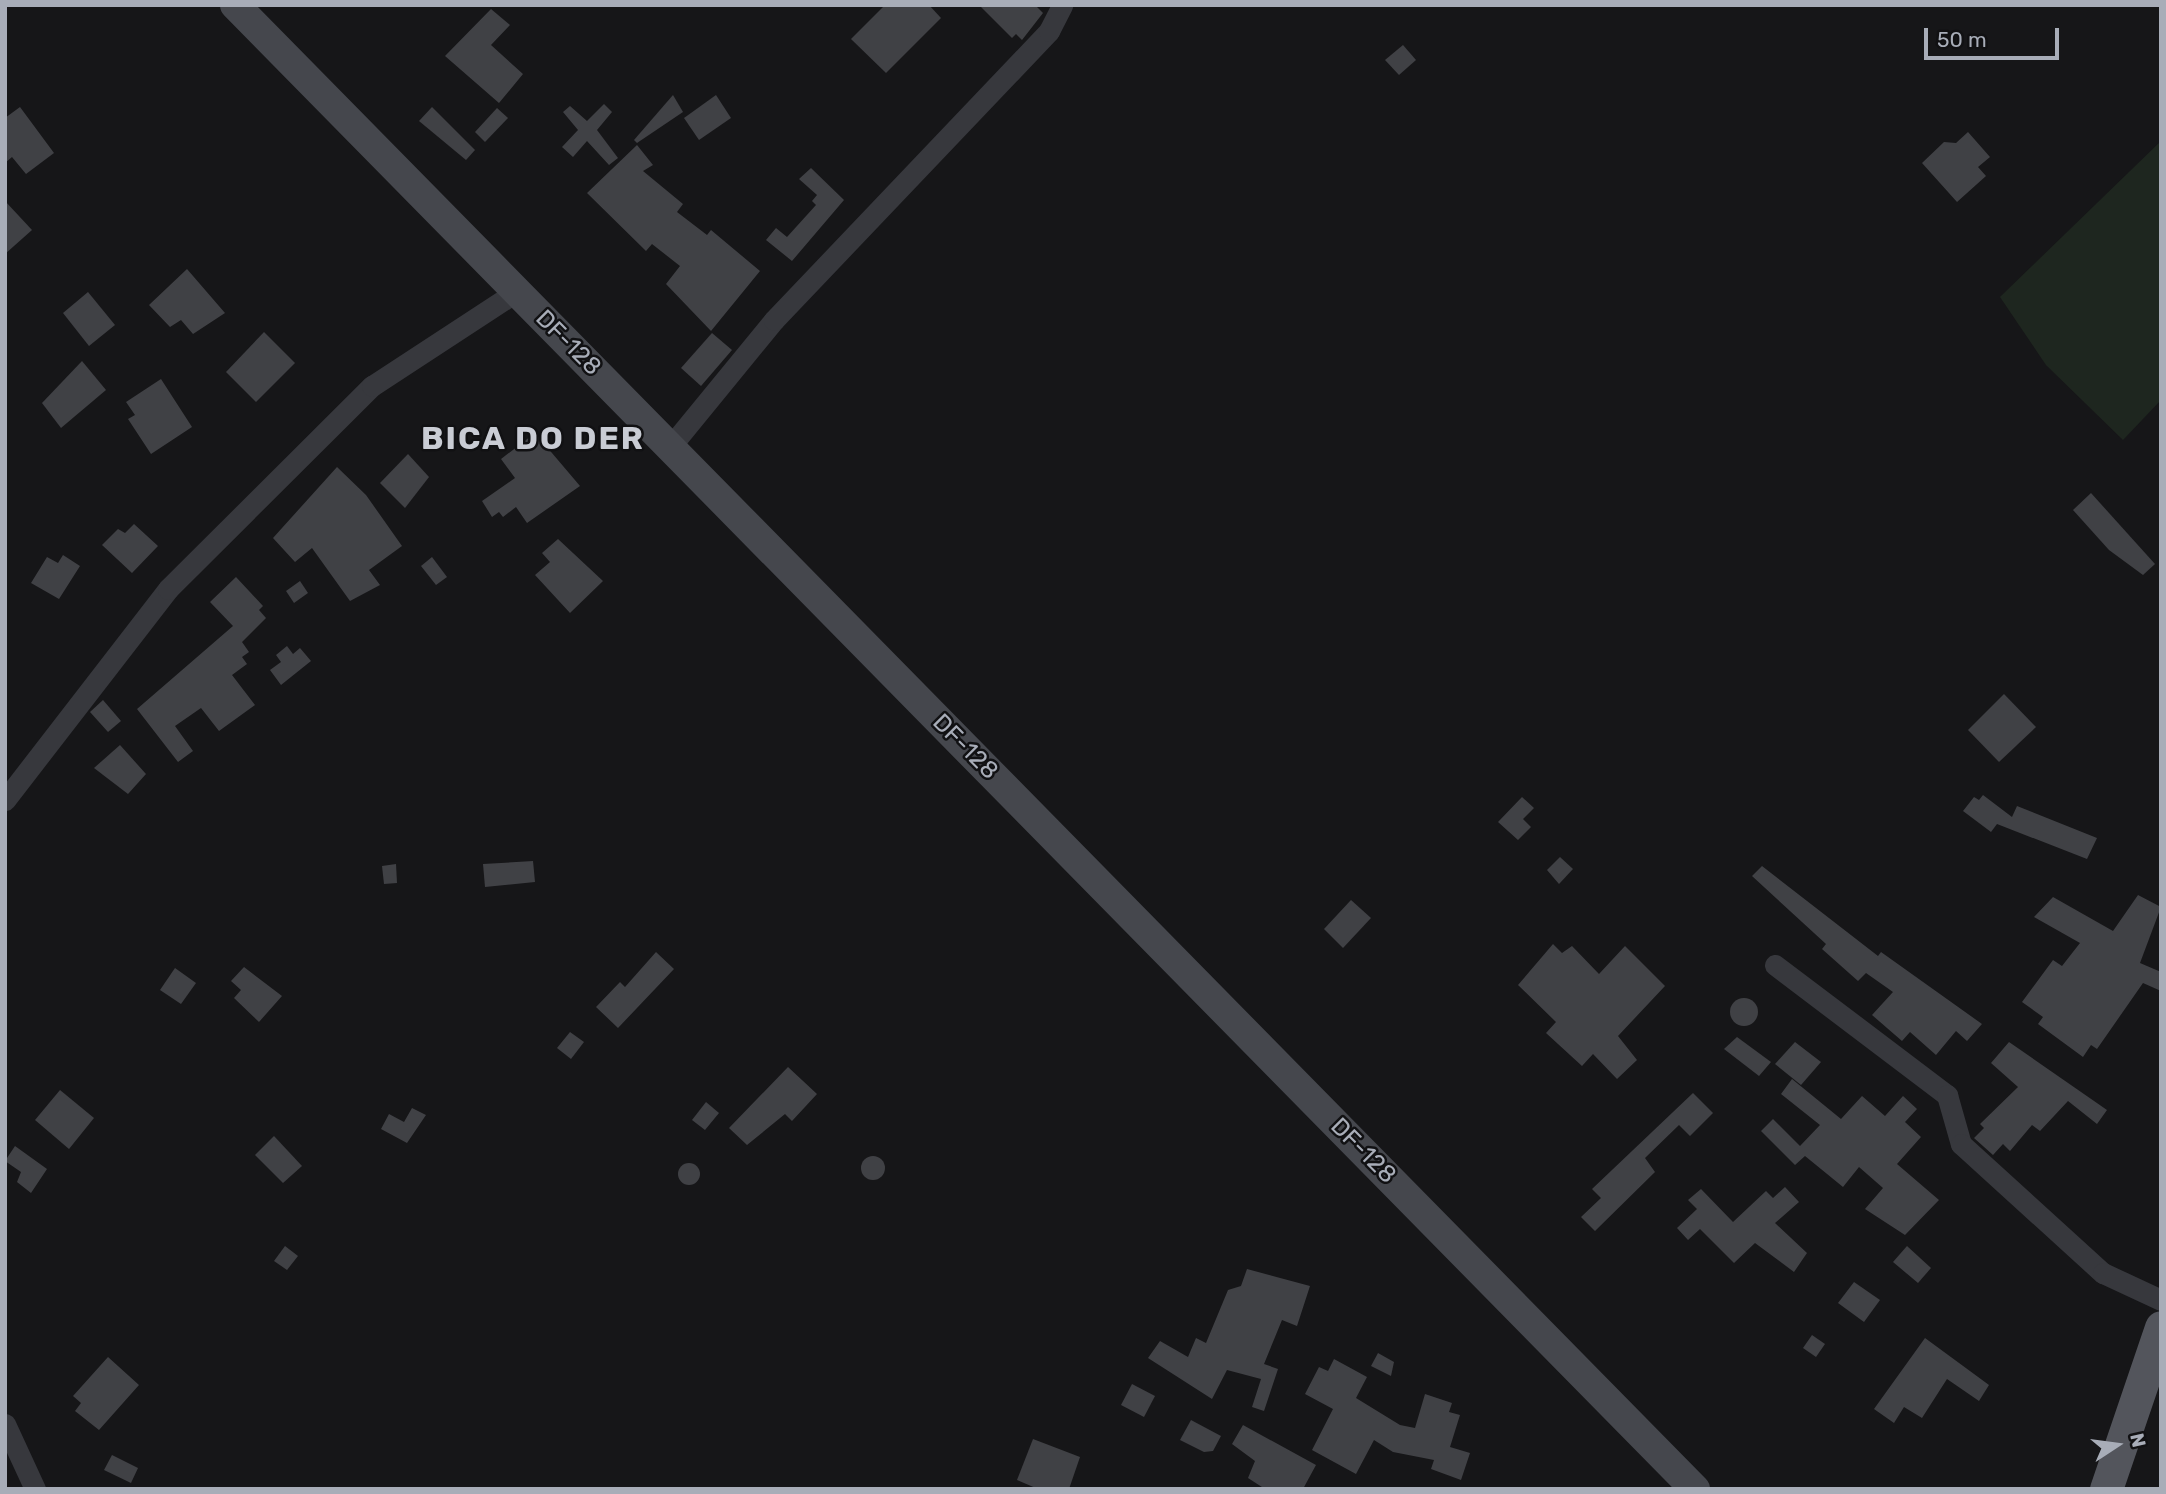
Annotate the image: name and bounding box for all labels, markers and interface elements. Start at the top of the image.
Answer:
scale bar [1928,14,2063,58]
text: 50 m [1937,27,1987,52]
street label: DF-128 [529,304,607,382]
district label: BICA DO DER [422,419,644,457]
street label: DF-128 [926,708,1004,786]
street label: DF-128 [1324,1112,1402,1190]
north arrow [2082,1410,2152,1480]
text: N [2125,1431,2151,1449]

